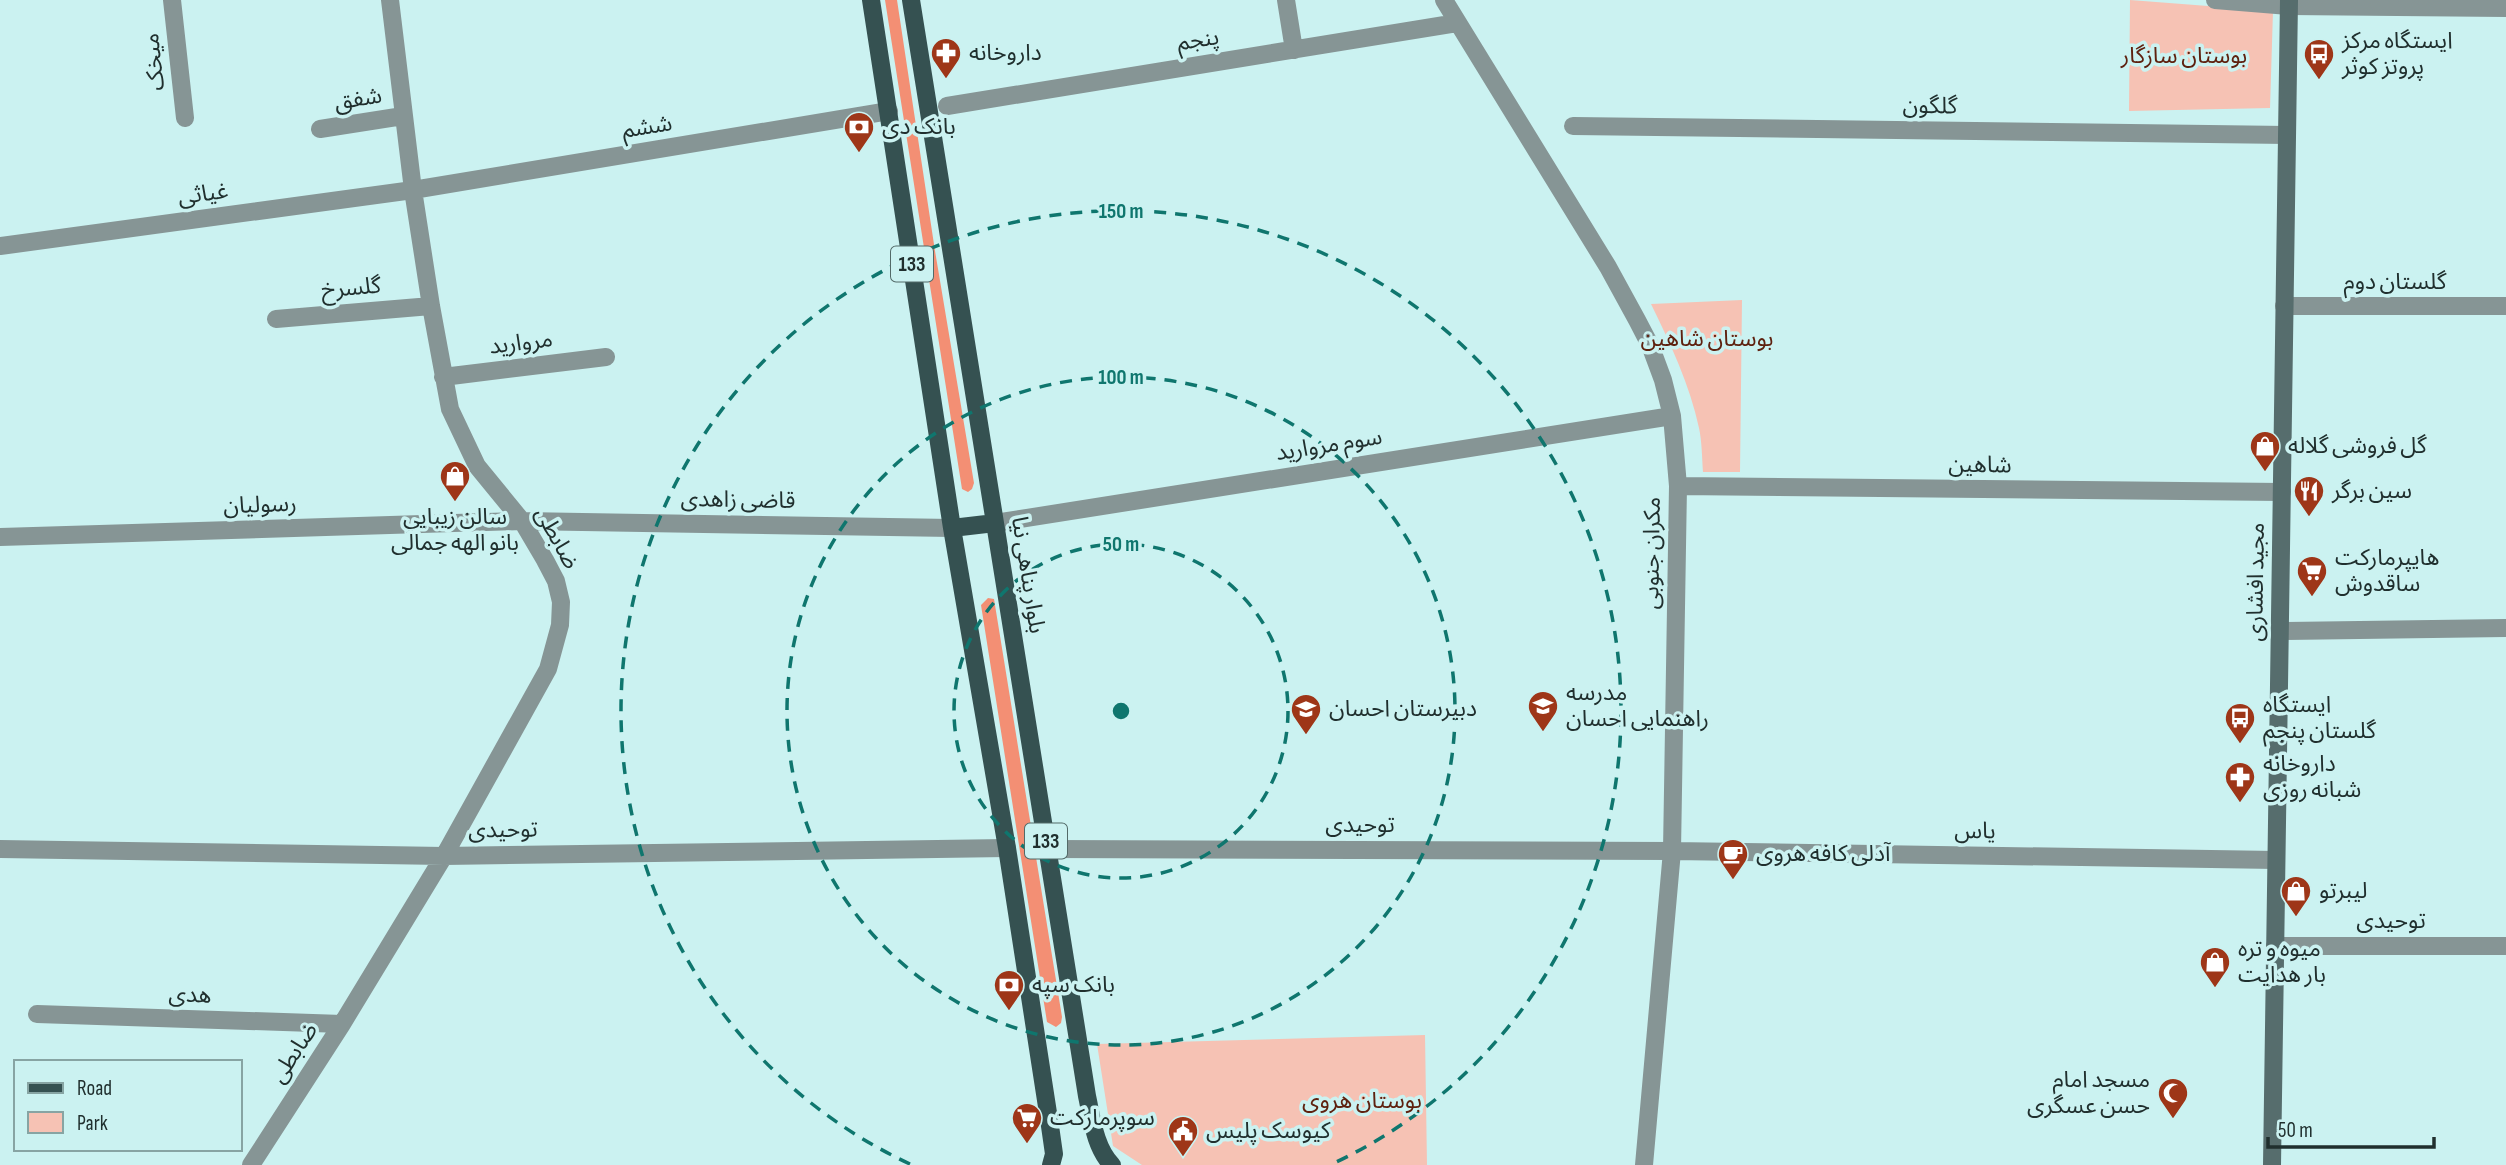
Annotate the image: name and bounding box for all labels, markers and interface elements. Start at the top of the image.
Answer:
street label: پنجم [1175,23,1221,59]
place label: ایستگاه مرکز پروتز کوثر [2341,27,2453,81]
street label: میخک [137,32,171,92]
pharmacy icon: داروخانه [929,36,963,80]
bus stop icon: ایستگاه مرکز پروتز کوثر [2302,37,2336,81]
place label: داروخانه [969,39,1042,67]
park label: بوستان سازگار [2120,42,2247,70]
street label: شفق [332,81,384,117]
street label: گلگون [1902,92,1958,120]
street label: ششم [620,109,674,147]
bank icon: بانک دی [842,110,876,154]
place label: بانک دی [882,113,956,141]
street label: غیاثی [176,177,230,211]
text: 150 m [1099,199,1143,224]
road number: 133 [891,246,933,282]
street label: گلستان دوم [2344,268,2447,299]
street label: گلسرخ [320,271,383,307]
street label: مروارید [488,325,554,361]
park label: بوستان شاهین [1640,325,1774,353]
text: 100 m [1098,365,1144,390]
street label: سوم مروارید [1274,423,1385,470]
shop icon: گل فروشی گلاله [2248,429,2282,473]
place label: گل فروشی گلاله [2288,432,2427,460]
street label: شاهین [1948,450,2012,480]
shop icon: سالن زيبايي بانو الهه جمالی [438,459,472,503]
restaurant icon: سین برگر [2292,474,2326,518]
place label: سین برگر [2331,477,2412,505]
street label: قاضی زاهدی [680,485,796,515]
street label: رسولیان [223,490,297,520]
street label: مکران جنوبی [1637,496,1667,610]
street label: ضابطی [529,502,585,574]
place label: سالن زيبايي بانو الهه جمالی [391,503,519,557]
street label: بلوار پناهی نیا [1005,514,1051,636]
street label: مجید افشاری [2241,522,2271,642]
text: 50 m [1103,532,1139,557]
place label: هایپرمارکت ساقدوش [2335,544,2439,598]
supermarket icon: هایپرمارکت ساقدوش [2295,554,2329,598]
place label: مدرسه راهنمایی احسان [1566,679,1709,733]
school or university icon: مدرسه راهنمایی احسان [1526,689,1560,733]
place label: ایستگاه گلستان پنجم [2263,691,2376,747]
school or university icon: دبیرستان احسان [1289,692,1323,736]
place label: دبیرستان احسان [1329,695,1477,723]
centre of rings [1109,699,1133,723]
bus stop icon: ایستگاه گلستان پنجم [2223,701,2257,745]
place label: داروخانه شبانه روزی [2263,750,2361,804]
pharmacy icon: داروخانه شبانه روزی [2223,760,2257,804]
street label: توحیدی [1325,811,1395,839]
street label: توحیدی [468,815,538,845]
street label: یاس [1954,817,1996,845]
road number: 133 [1025,824,1067,858]
cafe icon: آدلی کافه هروی [1716,837,1750,881]
place label: آدلی کافه هروی [1756,840,1892,868]
shop icon: لیبرتو [2279,874,2313,918]
place label: لیبرتو [2319,877,2368,905]
street label: توحیدی [2356,907,2426,935]
place label: میوه و تره بار هدایت [2238,935,2326,989]
shop icon: میوه و تره بار هدایت [2198,945,2232,989]
bank icon: بانک سپه [992,968,1026,1012]
place label: بانک سپه [1032,971,1115,999]
street label: هدی [168,980,212,1010]
street label: ضابطی [264,1017,324,1089]
legend [14,1060,242,1151]
place label: مسجد امام حسن عسگری [2027,1066,2150,1120]
text: Road [77,1076,112,1101]
mosque icon: مسجد امام حسن عسگری [2156,1076,2190,1120]
park label: بوستان هروی [1302,1087,1422,1115]
supermarket icon: سوپرمارکت [1010,1101,1044,1145]
place label: سوپرمارکت [1050,1104,1155,1132]
scale bar [2268,1106,2434,1150]
text: Park [77,1111,108,1136]
public building icon: کیوسک پلیس [1166,1114,1200,1158]
place label: کیوسک پلیس [1206,1117,1331,1145]
text: 50 m [2278,1118,2313,1143]

